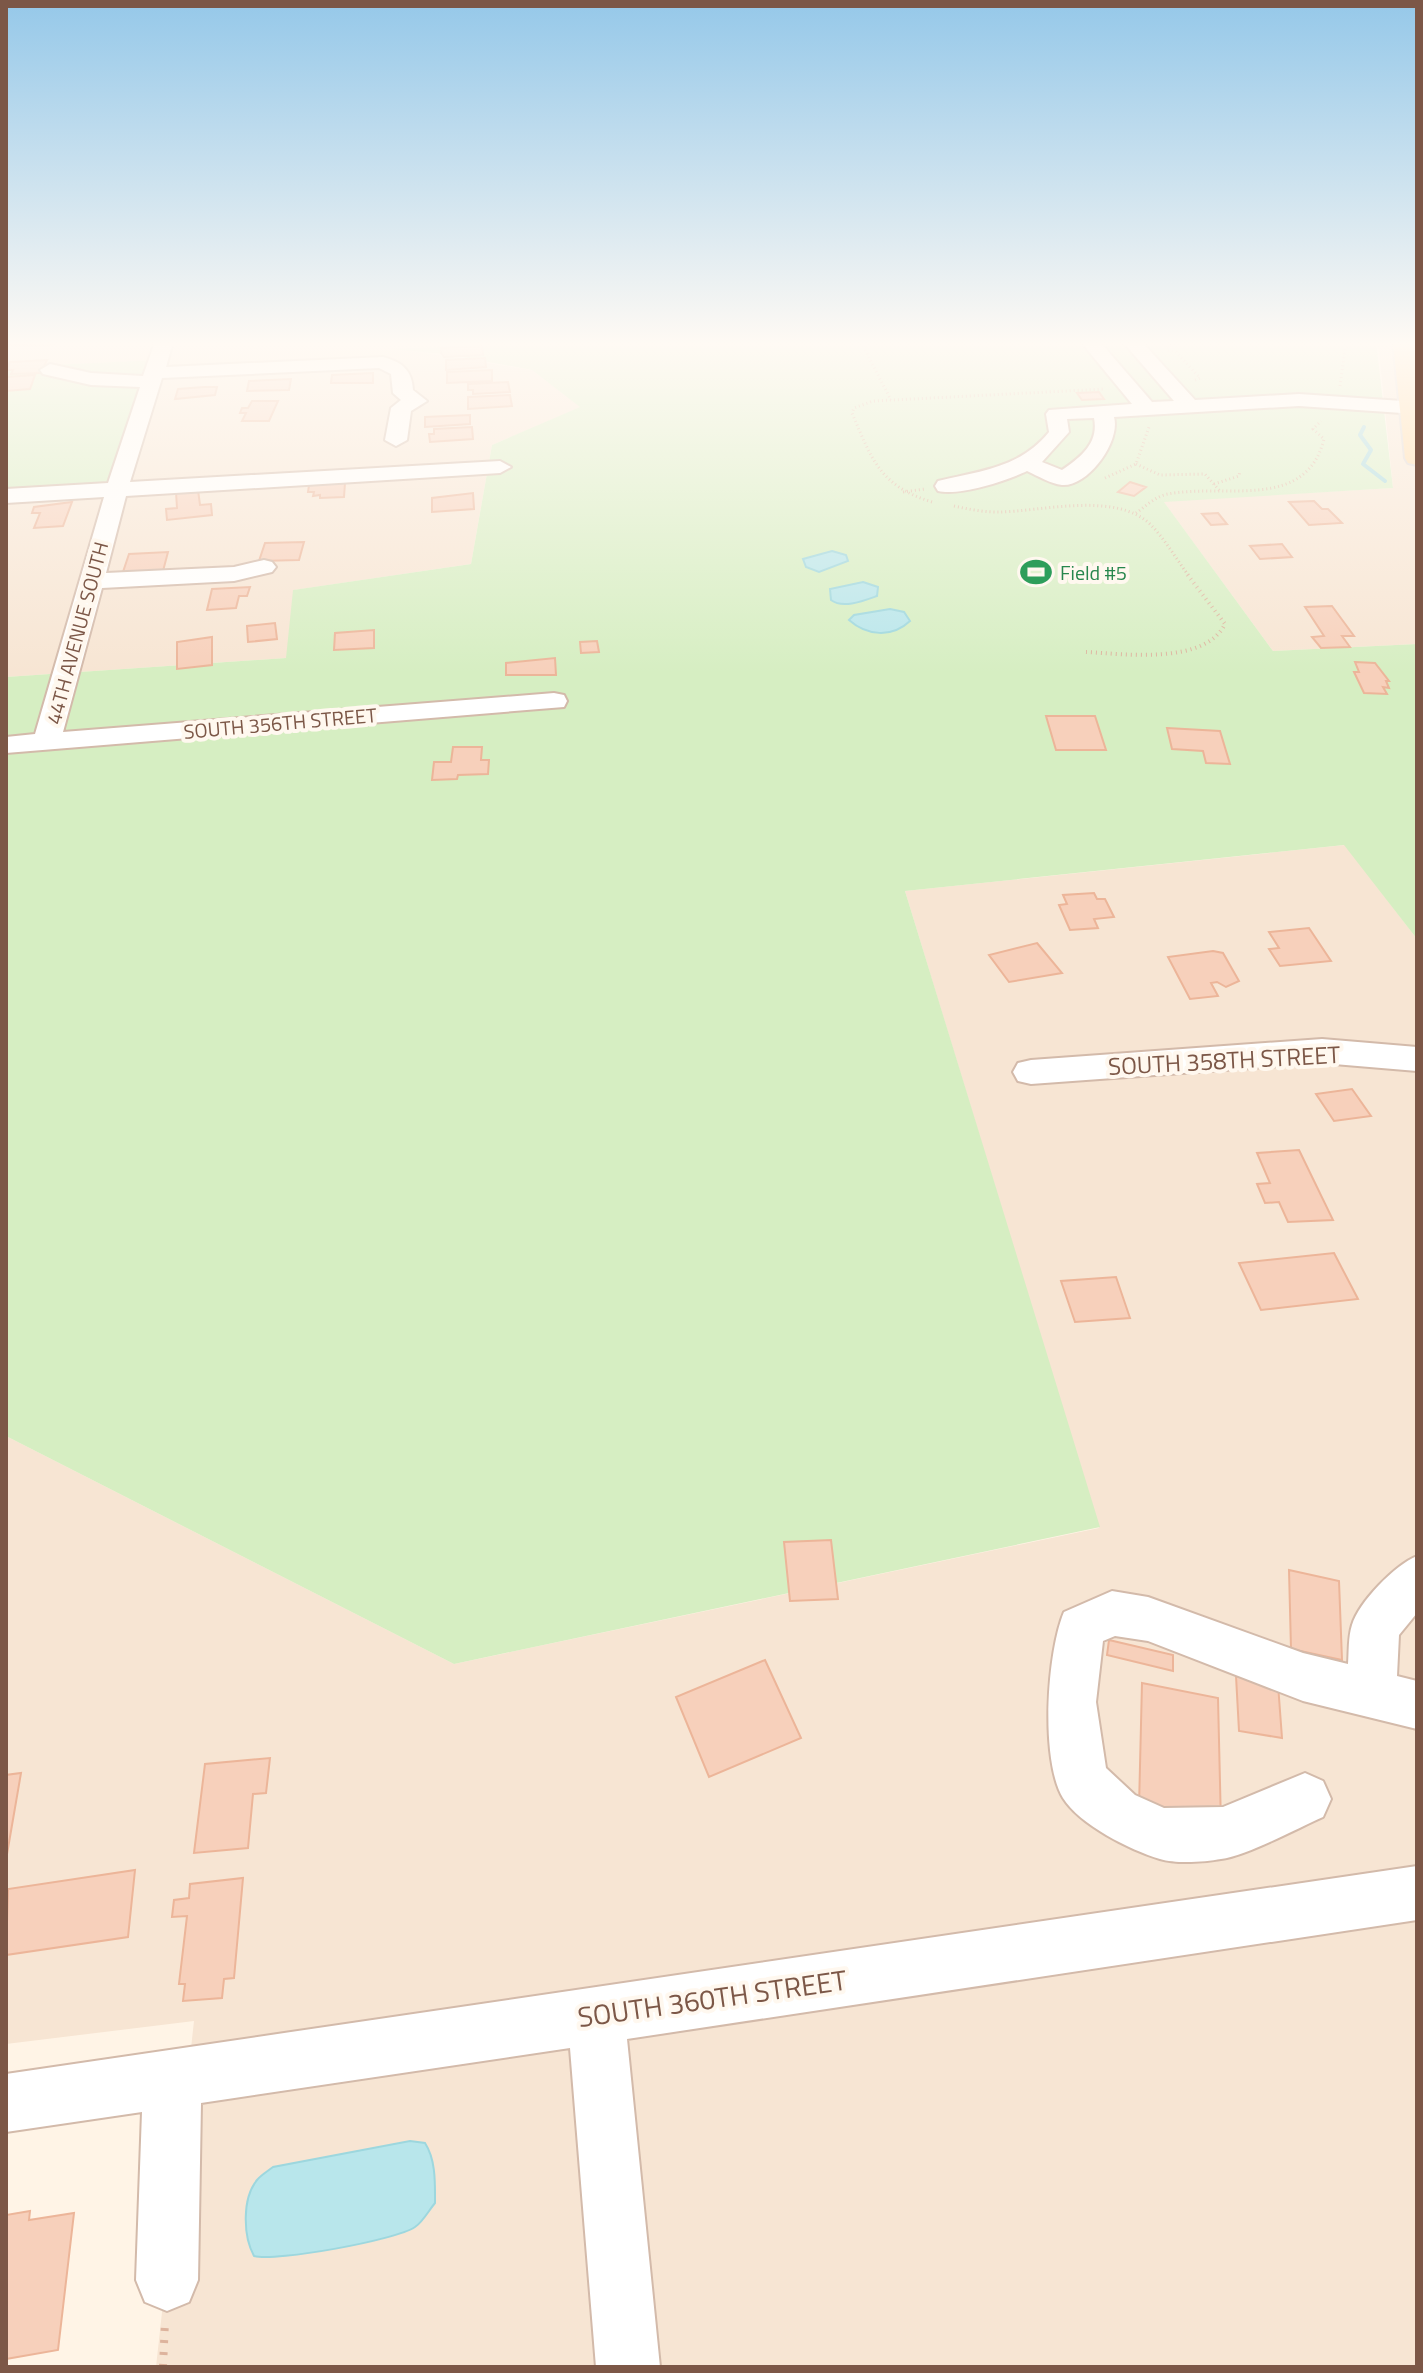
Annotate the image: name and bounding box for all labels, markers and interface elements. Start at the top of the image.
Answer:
street label: 44TH AVENUE SOUTH [38,538,116,728]
sports icon: Field #5 [1019,555,1053,589]
place label: Field #5 [1060,557,1127,588]
street label: SOUTH 356TH STREET [182,699,378,747]
street label: SOUTH 358TH STREET [1107,1036,1341,1084]
street label: SOUTH 360TH STREET [575,1958,850,2038]

